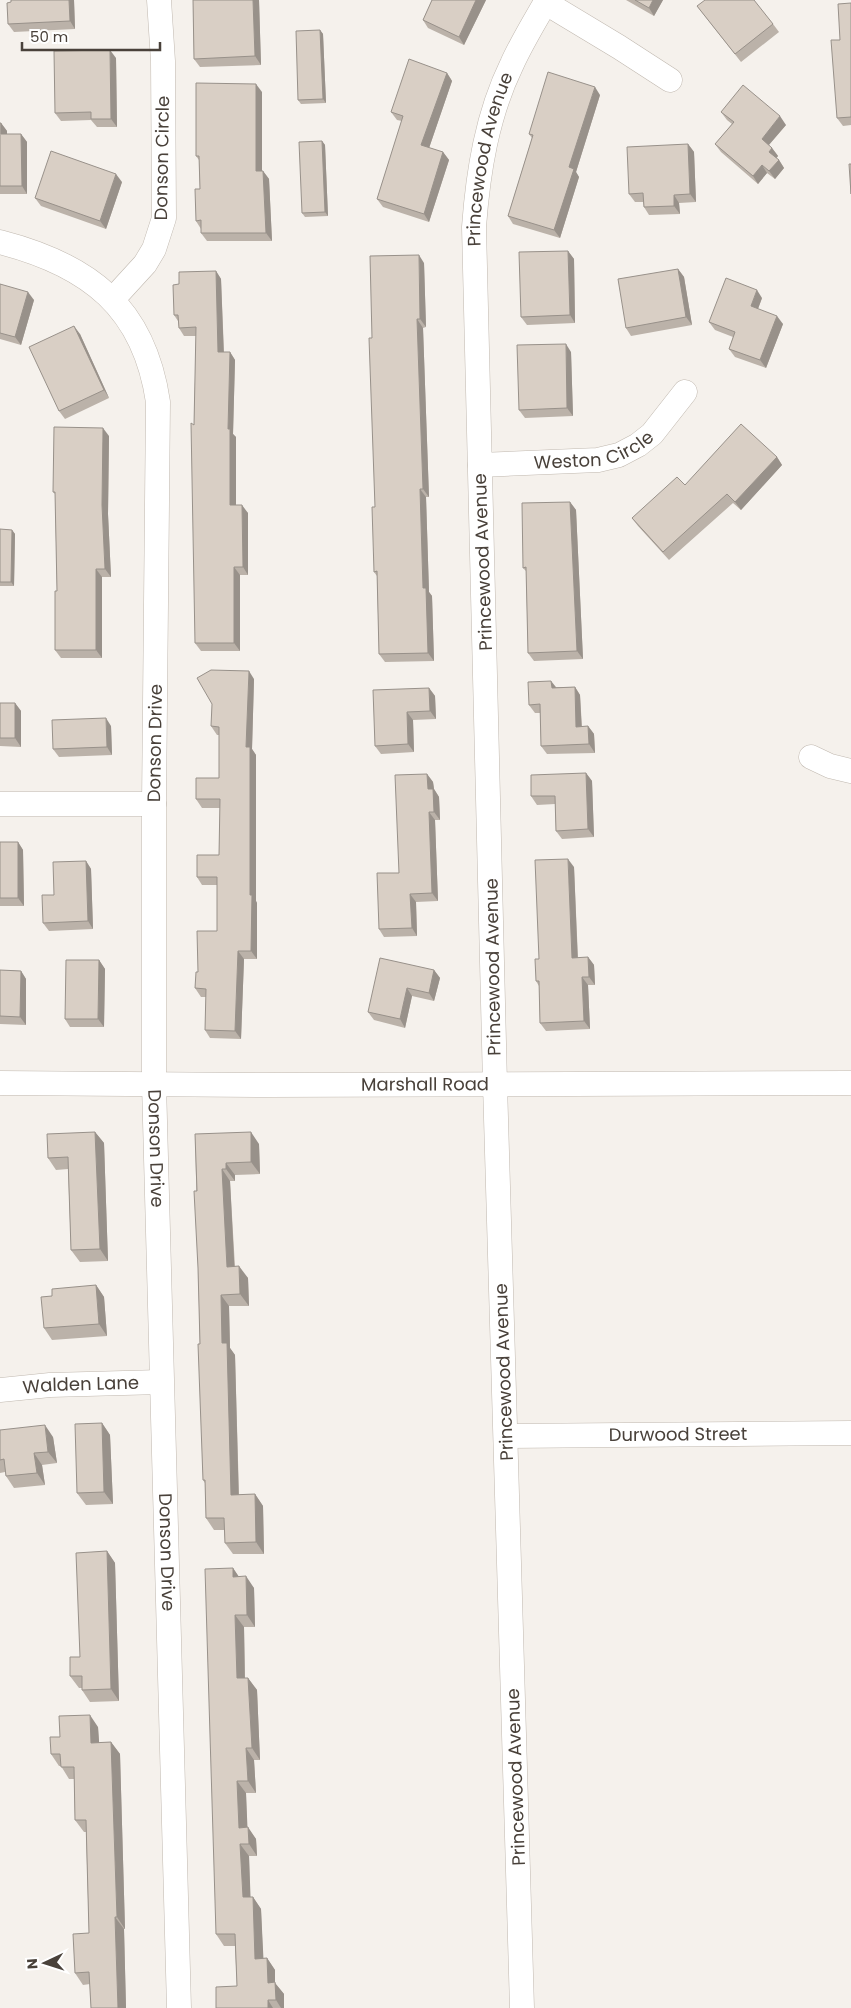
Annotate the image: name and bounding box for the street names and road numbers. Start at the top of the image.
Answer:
street label: Princewood Avenue [461,68,519,247]
street label: Donson Circle [148,96,175,220]
street label: Weston Circle [533,424,659,475]
street label: Princewood Avenue [467,473,498,651]
street label: Donson Drive [141,684,168,802]
street label: Princewood Avenue [478,878,507,1056]
street label: Marshall Road [361,1071,489,1097]
street label: Donson Drive [142,1089,170,1208]
street label: Princewood Avenue [488,1283,519,1461]
street label: Walden Lane [21,1370,139,1400]
street label: Durwood Street [609,1421,747,1447]
street label: Donson Drive [153,1493,181,1612]
street label: Princewood Avenue [500,1688,531,1866]

